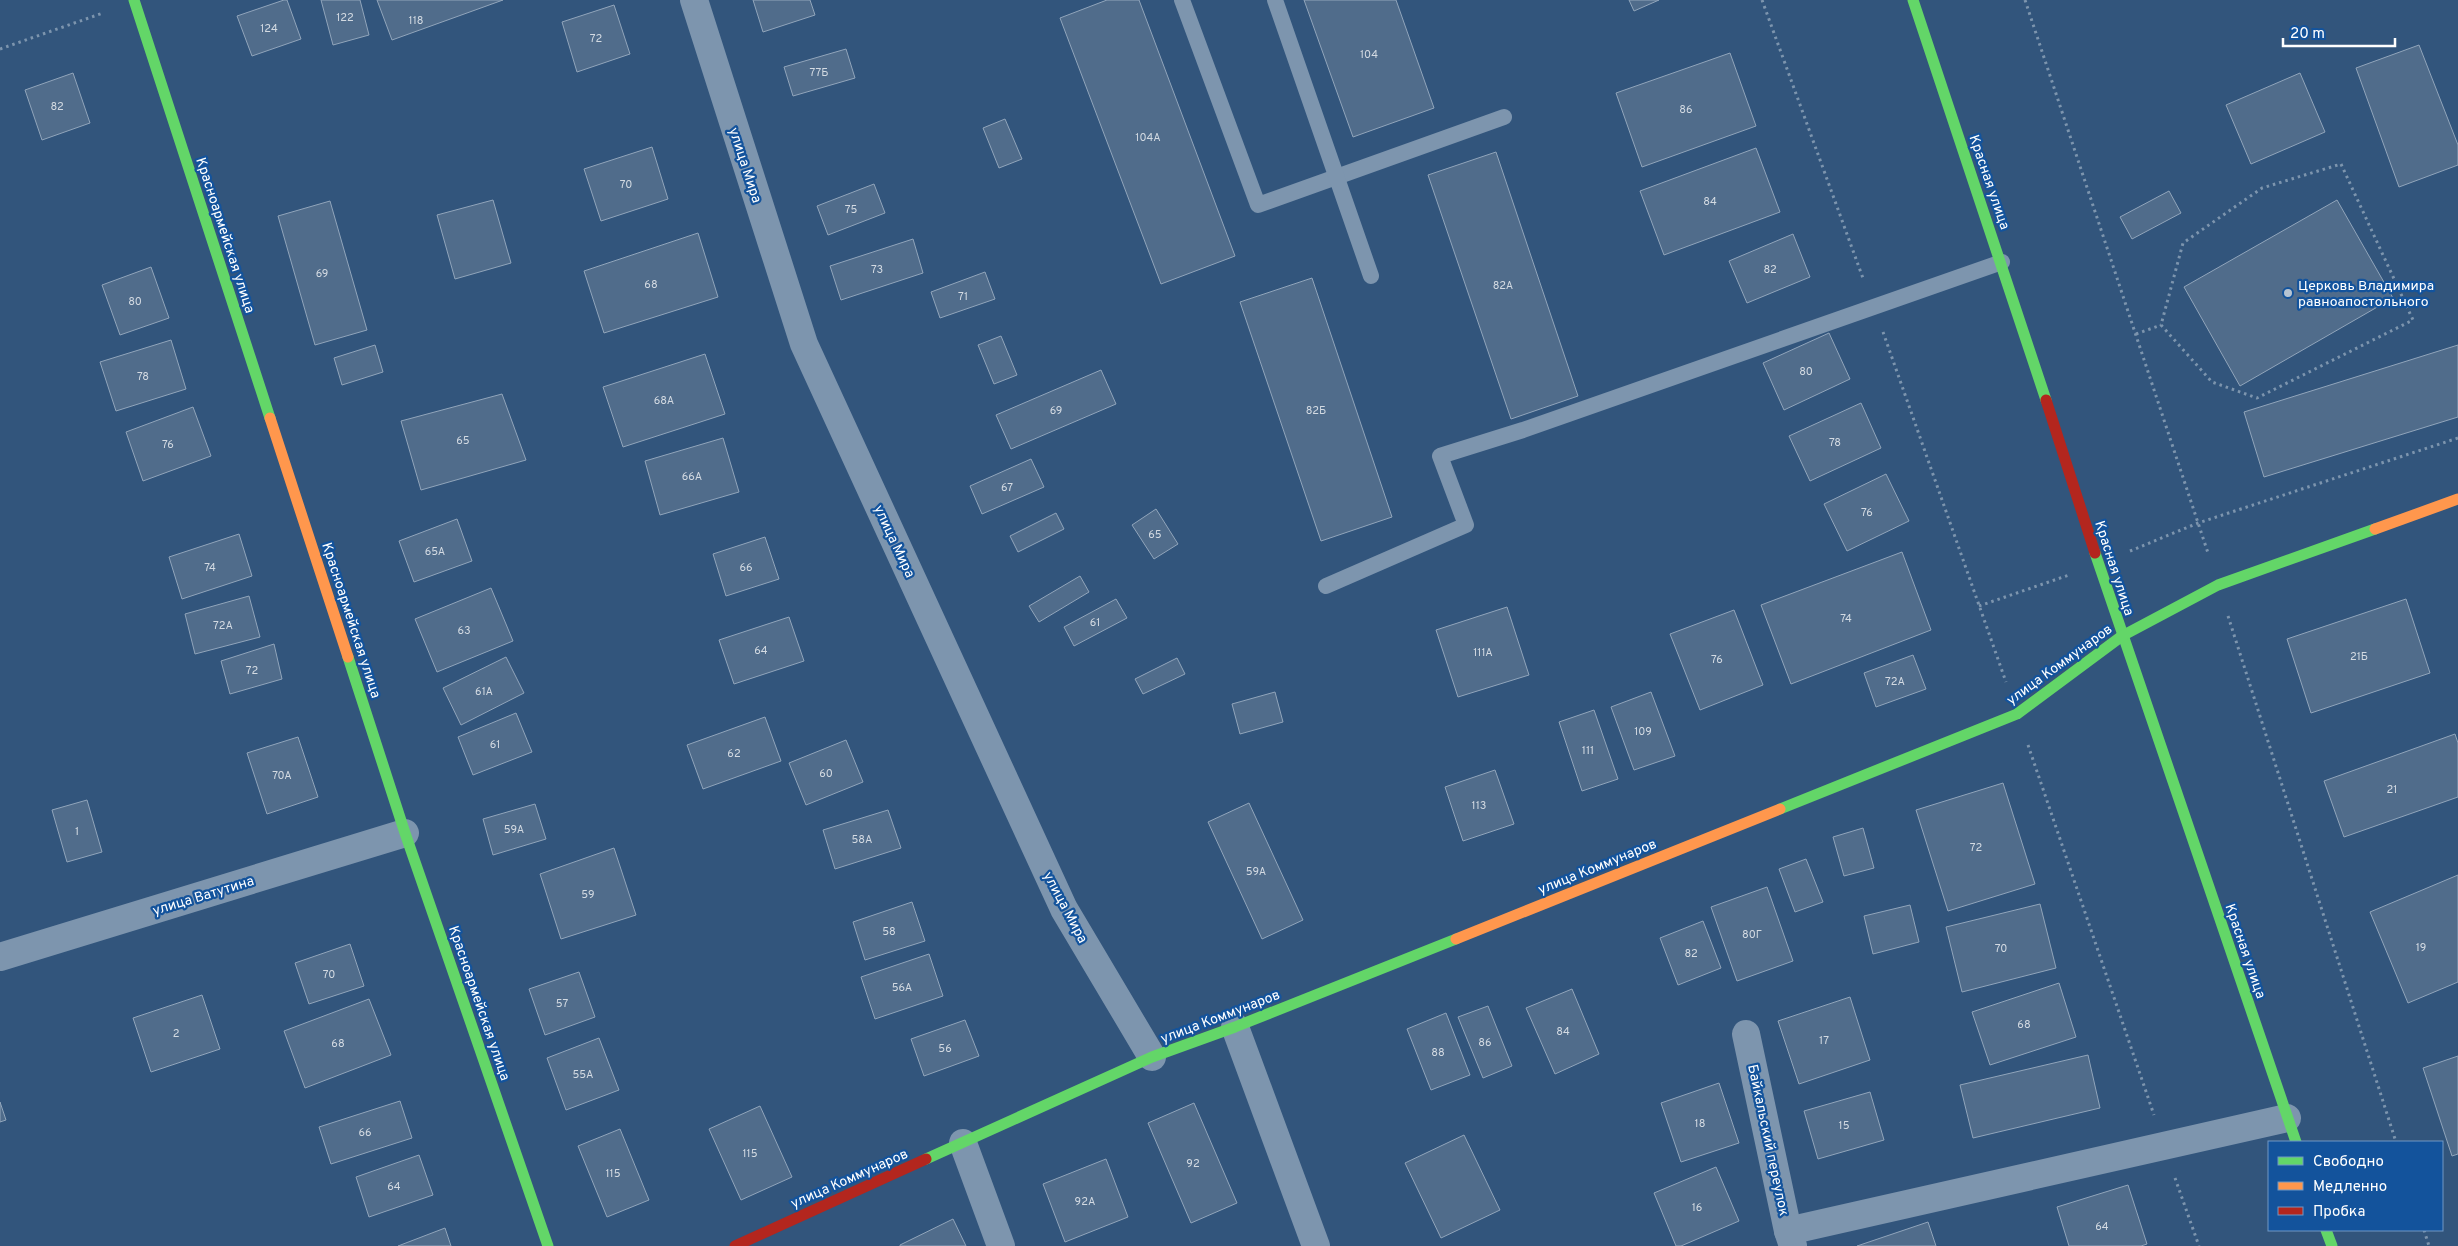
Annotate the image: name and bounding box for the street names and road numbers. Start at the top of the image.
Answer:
street label: улица Мира [724,126,765,205]
street label: Красная улица [1964,133,2013,232]
street label: Красноармейская улица [191,155,258,315]
street label: улица Мира [869,502,918,581]
street label: Красная улица [2090,519,2137,618]
street label: Красноармейская улица [317,540,384,700]
street label: улица Коммунаров [2004,621,2116,709]
street label: улица Коммунаров [1536,836,1659,899]
street label: улица Мира [1039,869,1091,946]
street label: улица Ватутина [151,873,256,920]
street label: Красная улица [2220,902,2269,1001]
street label: Красноармейская улица [444,924,513,1083]
street label: улица Коммунаров [1158,987,1283,1048]
street label: Байкальский переулок [1743,1063,1792,1218]
street label: улица Коммунаров [788,1146,911,1213]

